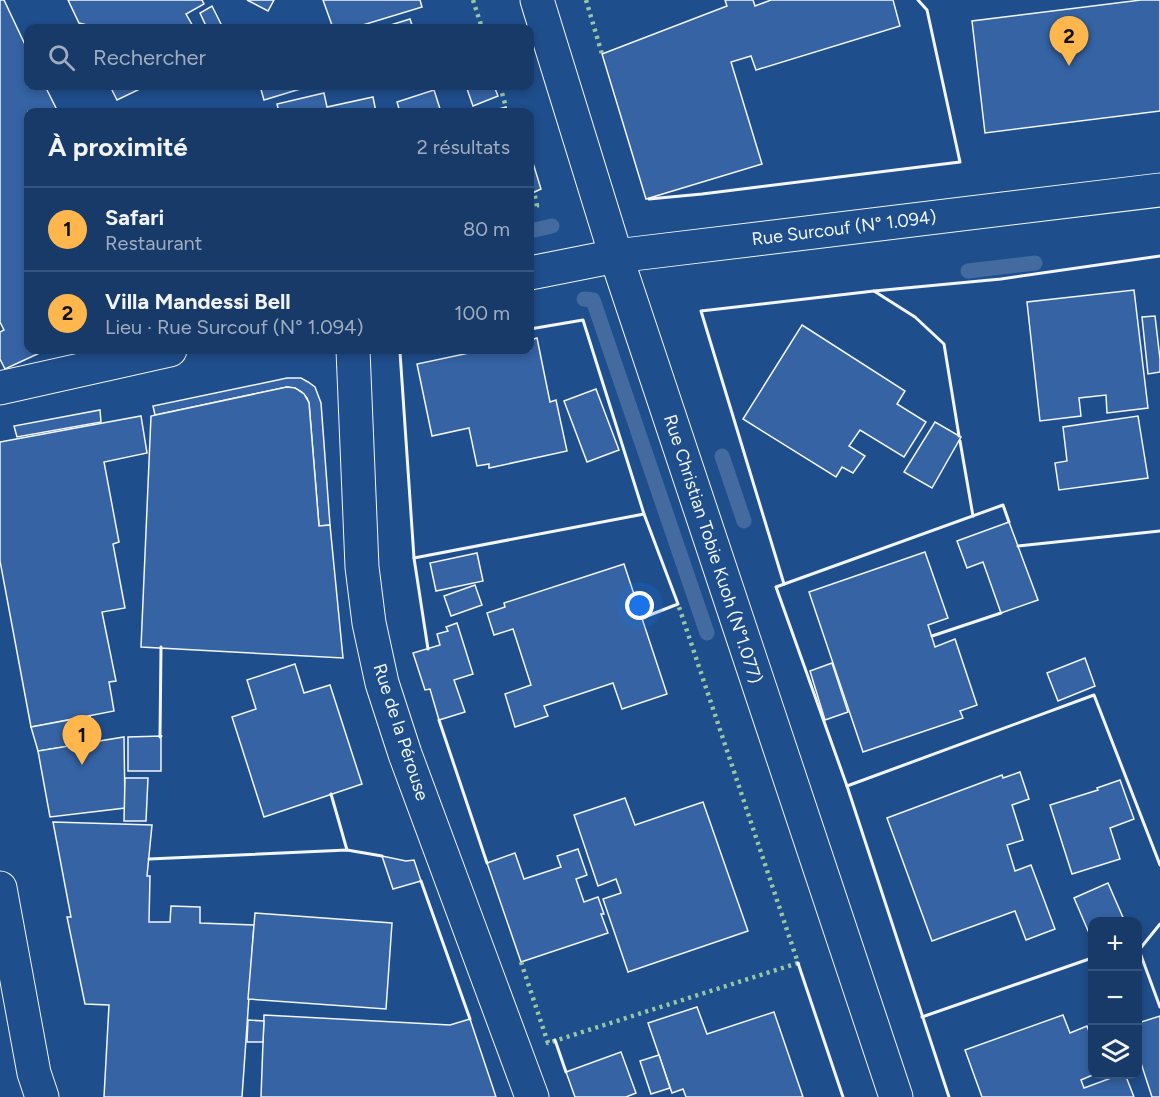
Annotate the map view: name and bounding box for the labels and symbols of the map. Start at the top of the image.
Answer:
pin: 2 [1050,16,1088,66]
street label: Rue Surcouf (N° 1.094) [750,206,938,250]
street label: Rue Christian Tobie Kuoh (N°1.077) [659,412,767,686]
your location [625,591,654,620]
street label: Rue de la Pérouse [368,661,434,803]
pin: 1 [62,716,101,765]

